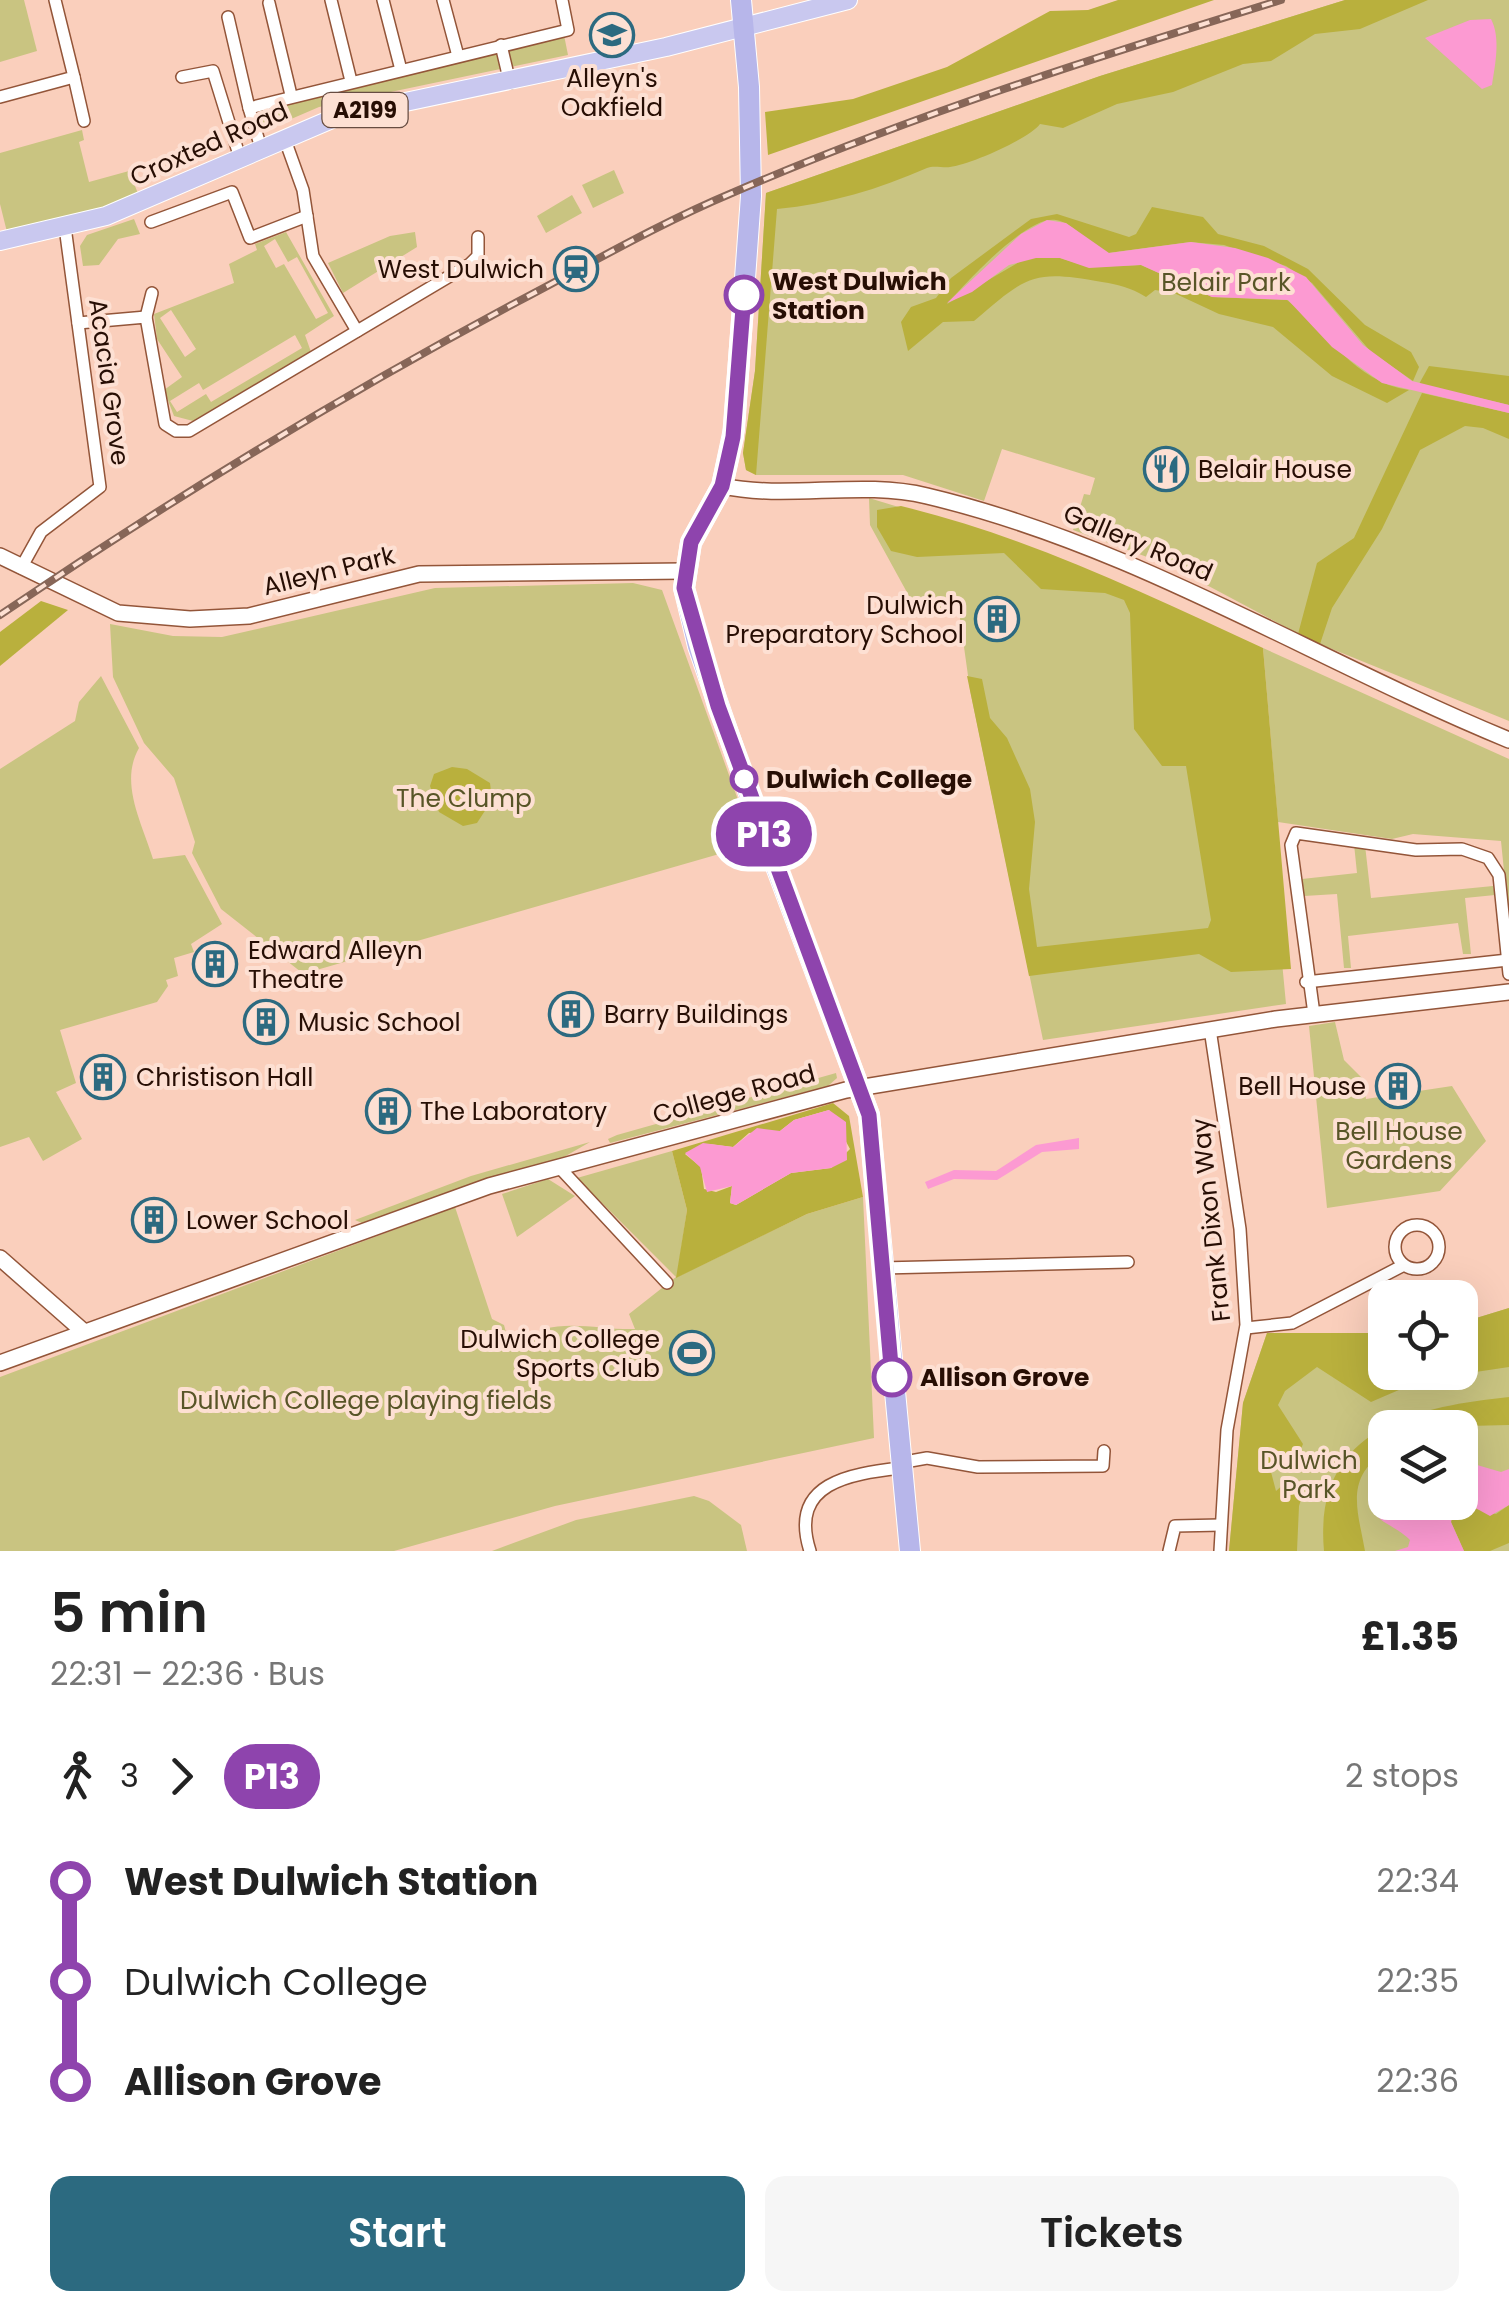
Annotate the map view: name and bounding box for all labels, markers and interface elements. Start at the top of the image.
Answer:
school or university icon: Alleyn's Oakfield [589,12,635,58]
place label: Alleyn's Oakfield [561,61,663,125]
street label: Croxted Road [124,93,294,195]
road number: A2199 [322,93,408,127]
station icon: West Dulwich [553,246,599,292]
place label: West Dulwich [378,252,544,287]
place label: West Dulwich Station [772,264,947,328]
park label: Belair Park [1161,265,1291,300]
marker: West Dulwich Station [725,276,763,314]
street label: Acacia Grove [80,296,138,468]
restaurant icon: Belair House [1143,446,1189,492]
place label: Belair House [1198,452,1352,487]
street label: Gallery Road [1058,496,1218,590]
street label: Alleyn Park [259,538,399,604]
place label: Dulwich Preparatory School [725,588,964,652]
building icon: Dulwich Preparatory School [974,596,1020,642]
place label: Dulwich College [766,762,972,797]
marker: Dulwich College [731,766,757,792]
park label: The Clump [396,781,532,816]
line badge: P13 [706,802,822,866]
text: P13 [736,810,792,859]
place label: Edward Alleyn Theatre [248,933,423,997]
building icon: Edward Alleyn Theatre [192,941,238,987]
building icon: Barry Buildings [548,991,594,1037]
place label: Barry Buildings [604,997,788,1032]
building icon: Music School [243,999,289,1045]
place label: Music School [298,1005,461,1040]
building icon: Christison Hall [80,1054,126,1100]
street label: College Road [649,1055,819,1133]
place label: Christison Hall [136,1060,313,1095]
building icon: Bell House [1375,1063,1421,1109]
place label: Bell House [1238,1069,1366,1104]
building icon: The Laboratory [365,1088,411,1134]
place label: The Laboratory [420,1094,607,1129]
park label: Bell House Gardens [1335,1114,1463,1178]
street label: Frank Dixon Way [1183,1117,1239,1323]
building icon: Lower School [131,1197,177,1243]
place label: Lower School [186,1203,349,1238]
map controls [1368,1280,1478,1520]
button: locate [1368,1280,1478,1390]
place label: Dulwich College Sports Club [460,1322,660,1386]
sports icon: Dulwich College Sports Club [669,1330,715,1376]
marker: Allison Grove [873,1358,911,1396]
place label: Allison Grove [920,1360,1089,1395]
park label: Dulwich College playing fields [180,1383,552,1418]
button: layers [1368,1410,1478,1520]
park label: Dulwich Park [1260,1443,1358,1507]
text: 5 min [50,1574,208,1651]
text: £1.35 [1361,1610,1459,1663]
text: 22:31 – 22:36 · Bus [50,1651,325,1696]
icon: walk [50,1749,105,1804]
icon: forward [154,1749,209,1804]
text: P13 [244,1752,300,1801]
text: 3 [120,1753,139,1798]
text: 2 stops [1345,1753,1459,1798]
text: West Dulwich Station [124,1855,538,1908]
text: 22:34 [1376,1858,1459,1903]
text: Dulwich College [124,1955,428,2008]
text: 22:35 [1376,1958,1459,2003]
text: Allison Grove [124,2055,381,2108]
text: 22:36 [1376,2058,1459,2103]
button: Start [50,2176,745,2291]
button: Tickets [765,2176,1459,2291]

